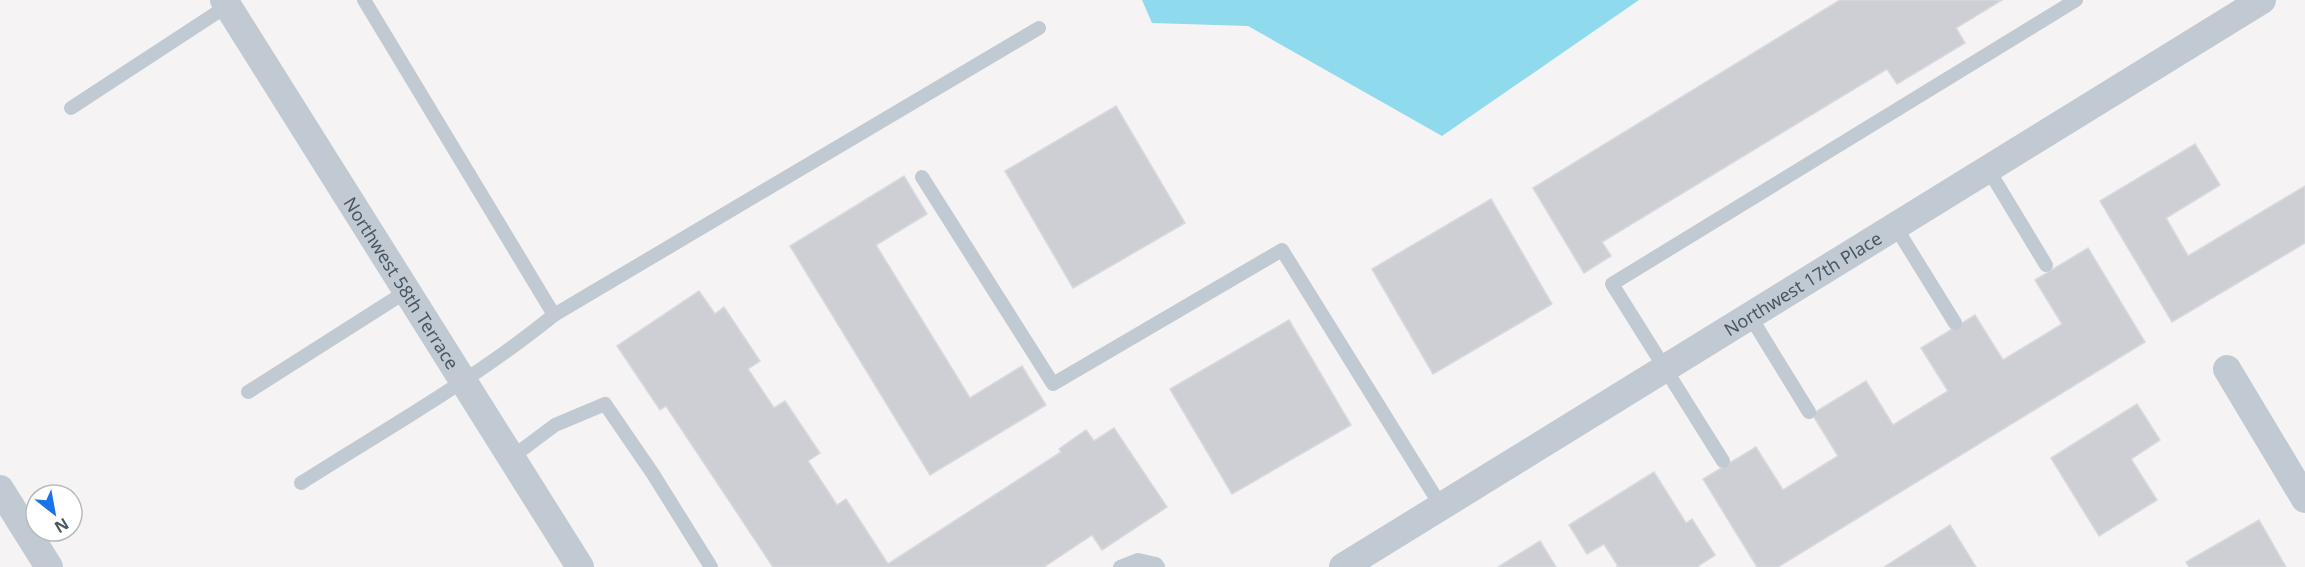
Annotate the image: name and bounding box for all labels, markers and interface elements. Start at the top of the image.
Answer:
street label: Northwest 58th Terrace [339,192,465,374]
street label: Northwest 17th Place [1719,226,1886,341]
north arrow [24,483,84,543]
text: N [50,513,73,539]

